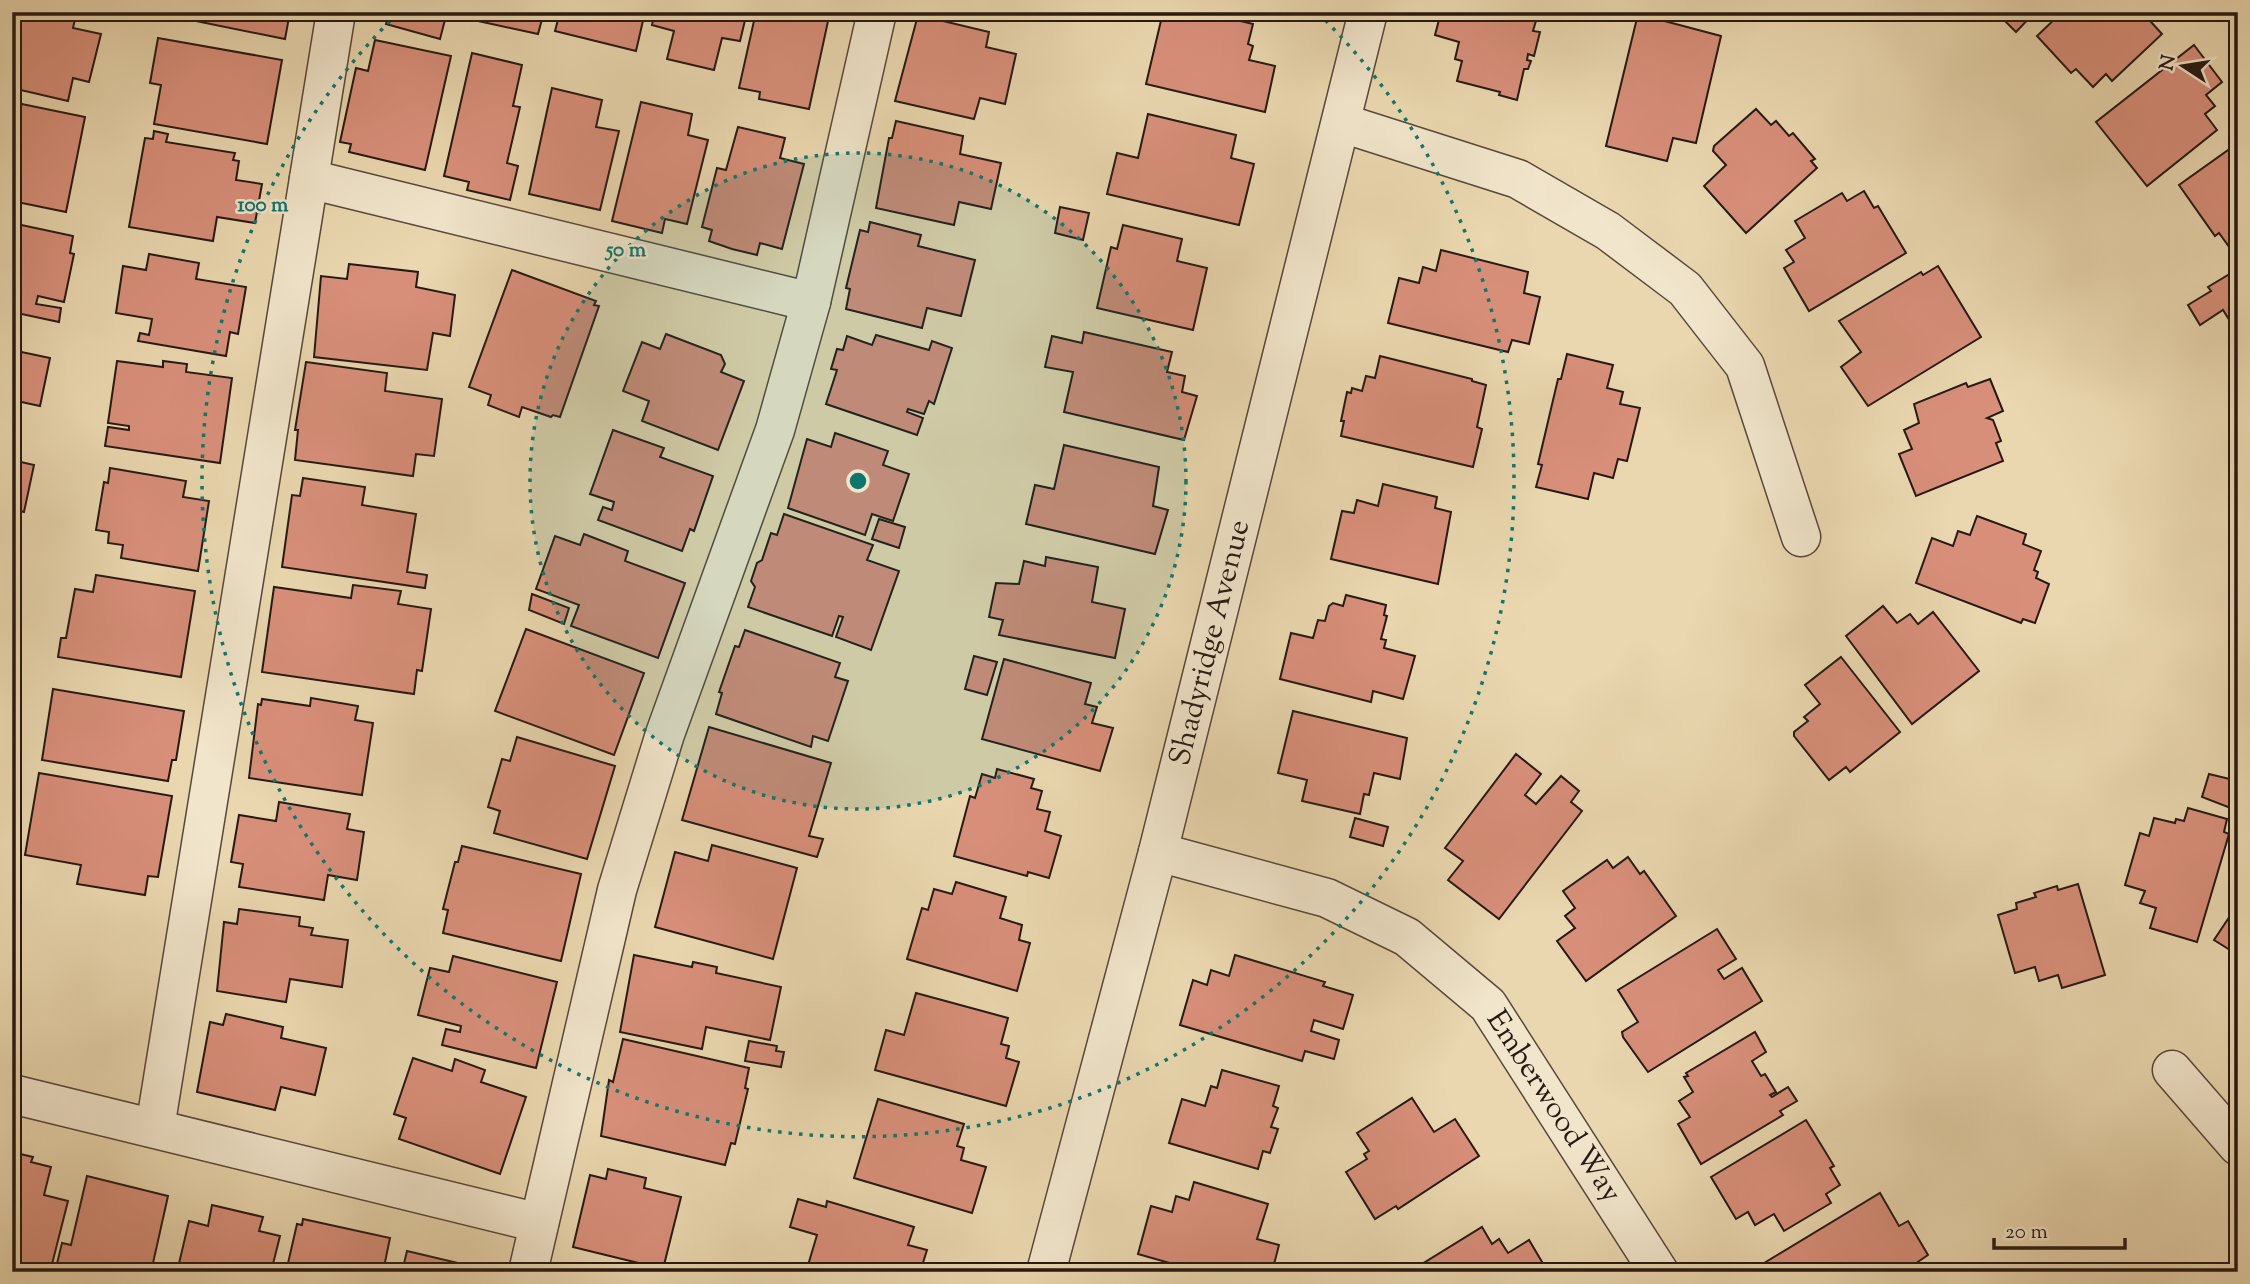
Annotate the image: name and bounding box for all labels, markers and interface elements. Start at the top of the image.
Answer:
north arrow [2148,32,2218,102]
text: N [2154,53,2184,73]
text: 100 m [238,191,289,221]
text: 50 m [604,236,647,266]
centre of rings [846,469,870,493]
street label: Shadyridge Avenue [1160,516,1262,770]
street label: Emberwood Way [1475,1002,1631,1212]
scale bar [1994,1207,2126,1251]
text: 20 m [2005,1218,2048,1248]

